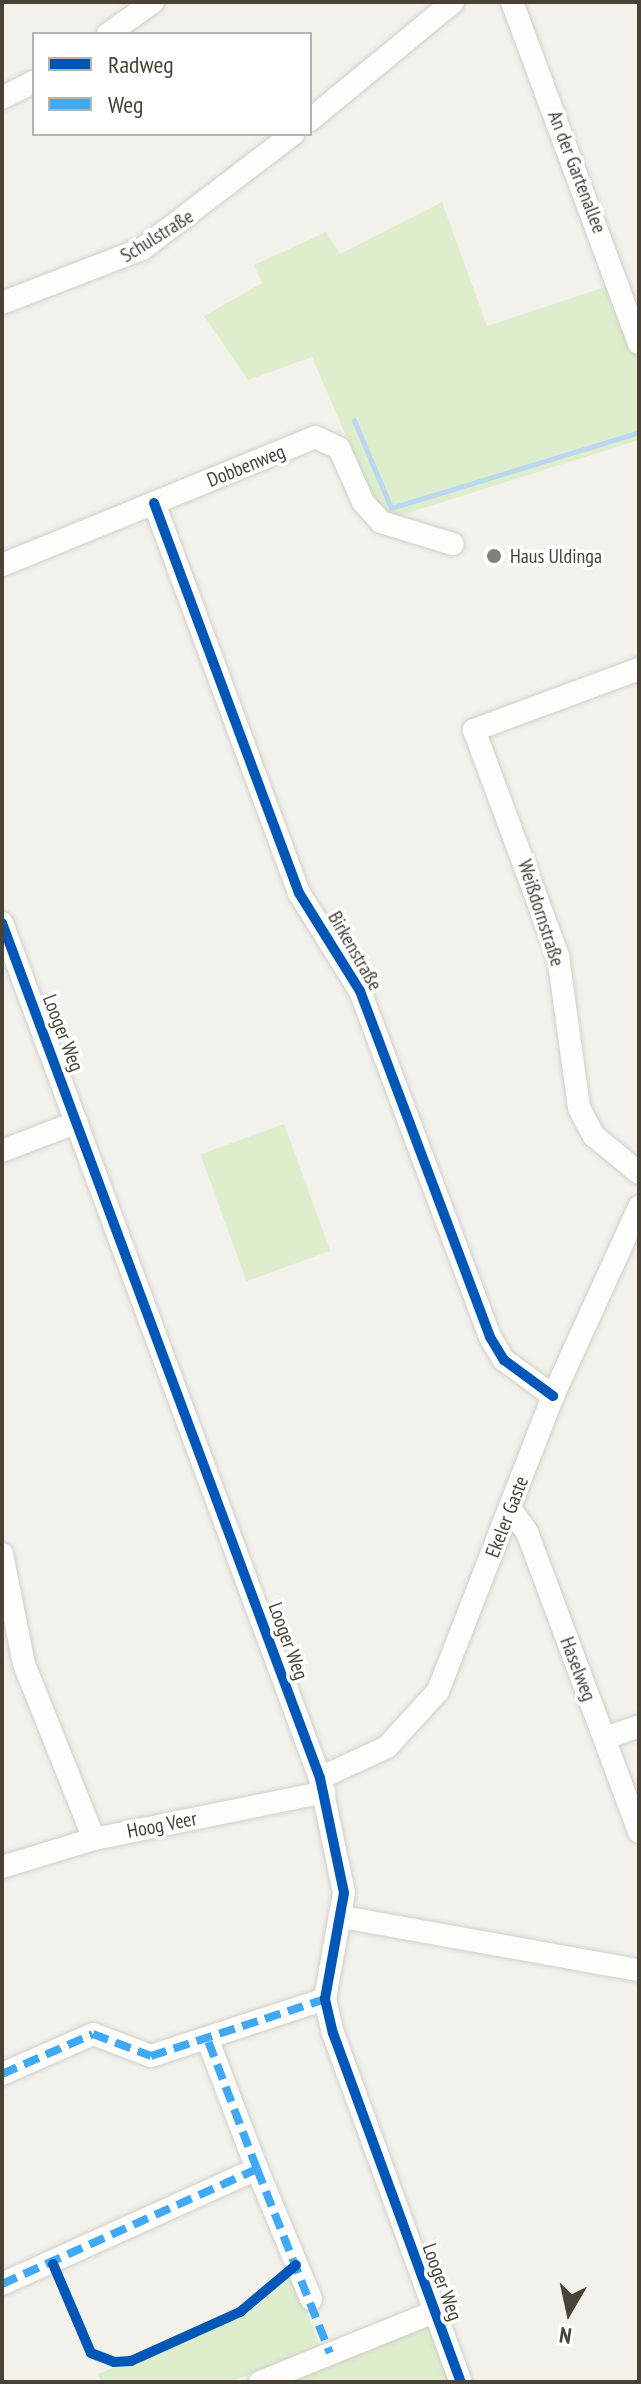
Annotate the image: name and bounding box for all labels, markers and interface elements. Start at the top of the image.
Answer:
legend [32,32,312,136]
text: Radweg [108,49,174,80]
text: Weg [108,89,143,120]
street label: An der Gartenallee [543,107,611,237]
street label: Schulstraße [116,204,198,268]
street label: Dobbenweg [204,440,288,492]
place label: Haus Uldinga [510,544,602,568]
marker: Haus Uldinga [485,547,503,565]
street label: Weißdornstraße [513,857,569,969]
street label: Birkenstraße [323,907,387,995]
street label: Looger Weg [37,991,89,1075]
street label: Ekeler Gaste [481,1473,533,1561]
street label: Looger Weg [263,1599,313,1683]
street label: Haselweg [555,1634,601,1704]
street label: Hoog Veer [125,1806,199,1844]
street label: Looger Weg [417,2240,467,2324]
north arrow [529,2272,609,2352]
text: N [557,2321,573,2350]

